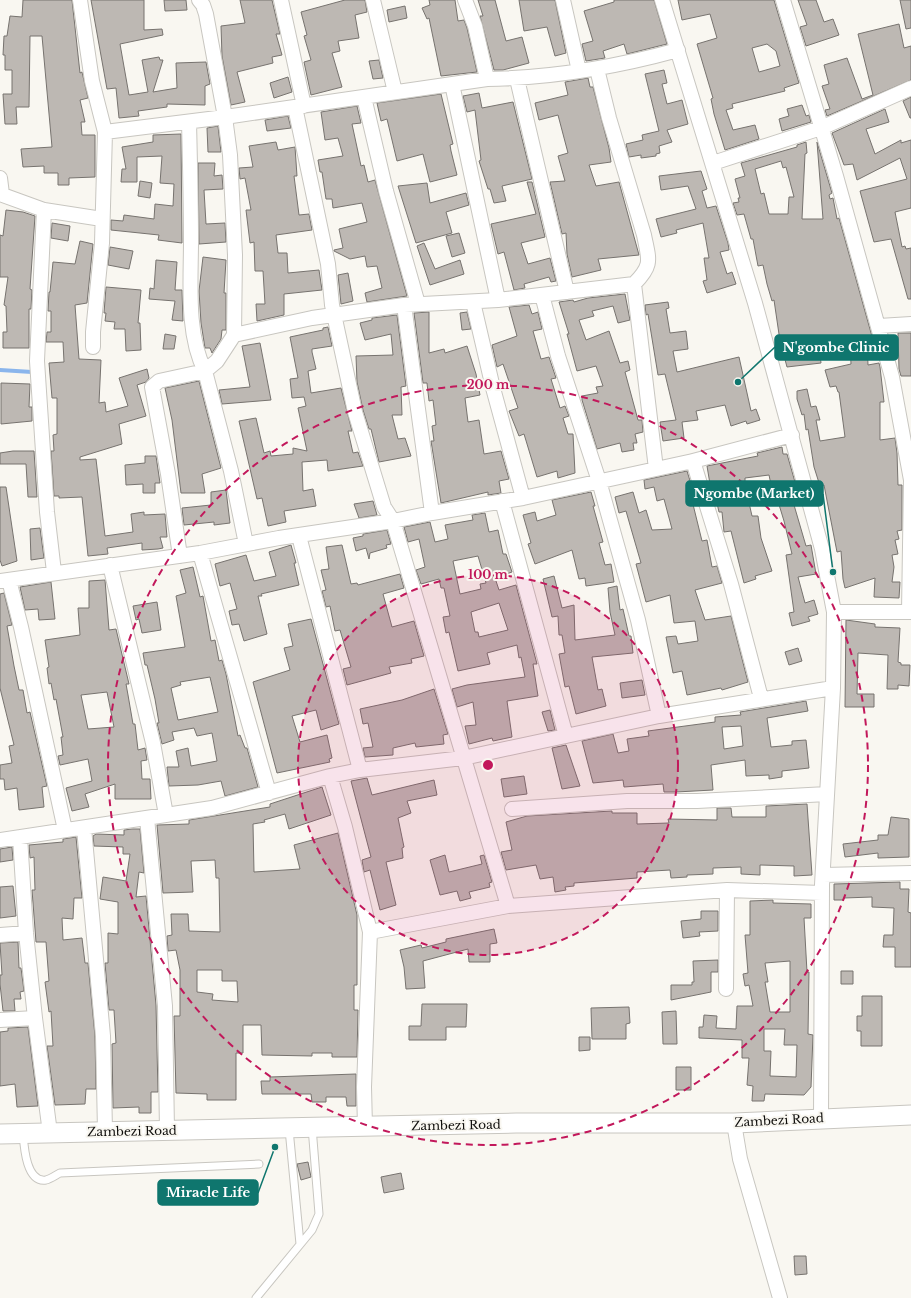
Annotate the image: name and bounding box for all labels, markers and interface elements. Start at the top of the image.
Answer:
callout: N'gombe Clinic [775,335,898,360]
text: N'gombe Clinic [783,339,889,356]
text: 200 m [467,377,510,392]
callout: Ngombe (Market) [686,481,823,506]
text: Ngombe (Market) [694,485,814,502]
text: 100 m [468,567,509,582]
centre of rings [481,758,495,772]
street label: Zambezi Road [734,1110,824,1130]
street label: Zambezi Road [411,1117,501,1133]
street label: Zambezi Road [87,1123,177,1139]
callout: Miracle Life [158,1180,258,1205]
text: Miracle Life [166,1184,250,1201]

